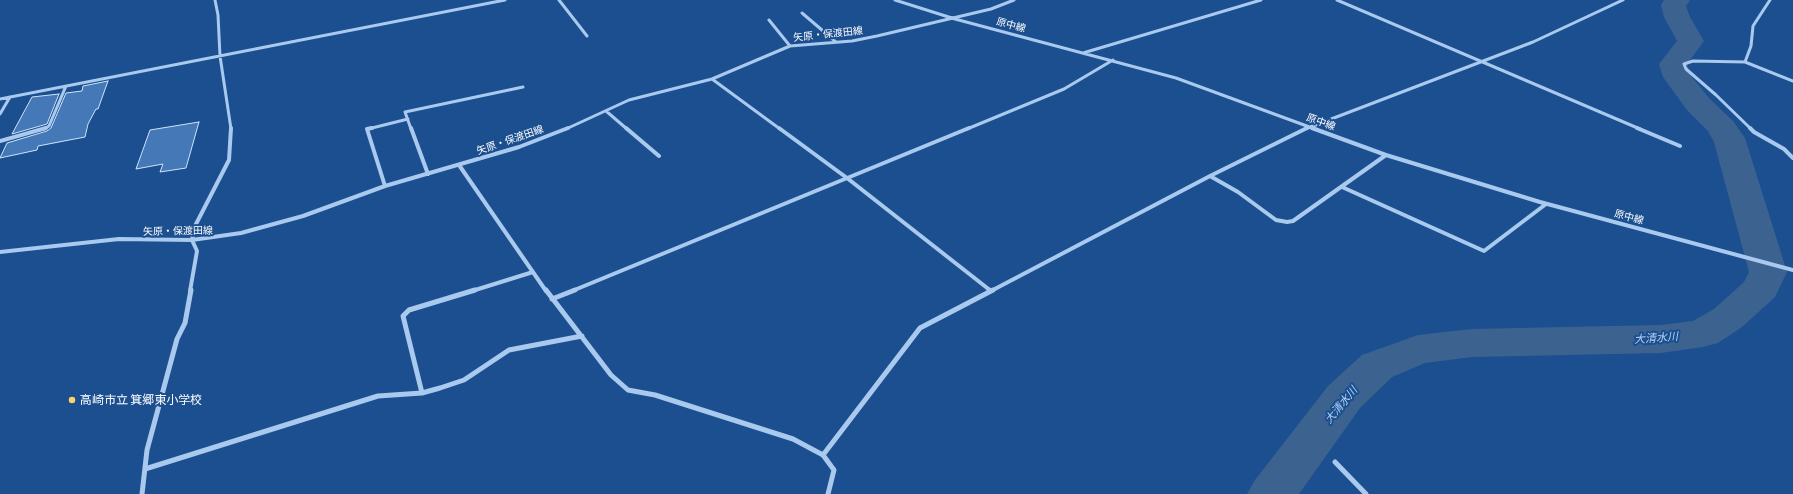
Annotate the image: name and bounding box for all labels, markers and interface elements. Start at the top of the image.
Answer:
street label: 原中線 [995,15,1027,35]
street label: 矢原・保渡田線 [793,24,863,44]
street label: 原中線 [1305,111,1337,133]
street label: 矢原・保渡田線 [475,123,545,157]
street label: 原中線 [1613,207,1645,227]
street label: 矢原・保渡田線 [143,224,213,238]
water label: 大清水川 [1634,330,1678,346]
water label: 大清水川 [1322,384,1360,426]
place label: 高崎市立 箕郷東小学校 [80,393,202,407]
marker: 高崎市立 箕郷東小学校 [67,395,77,405]

